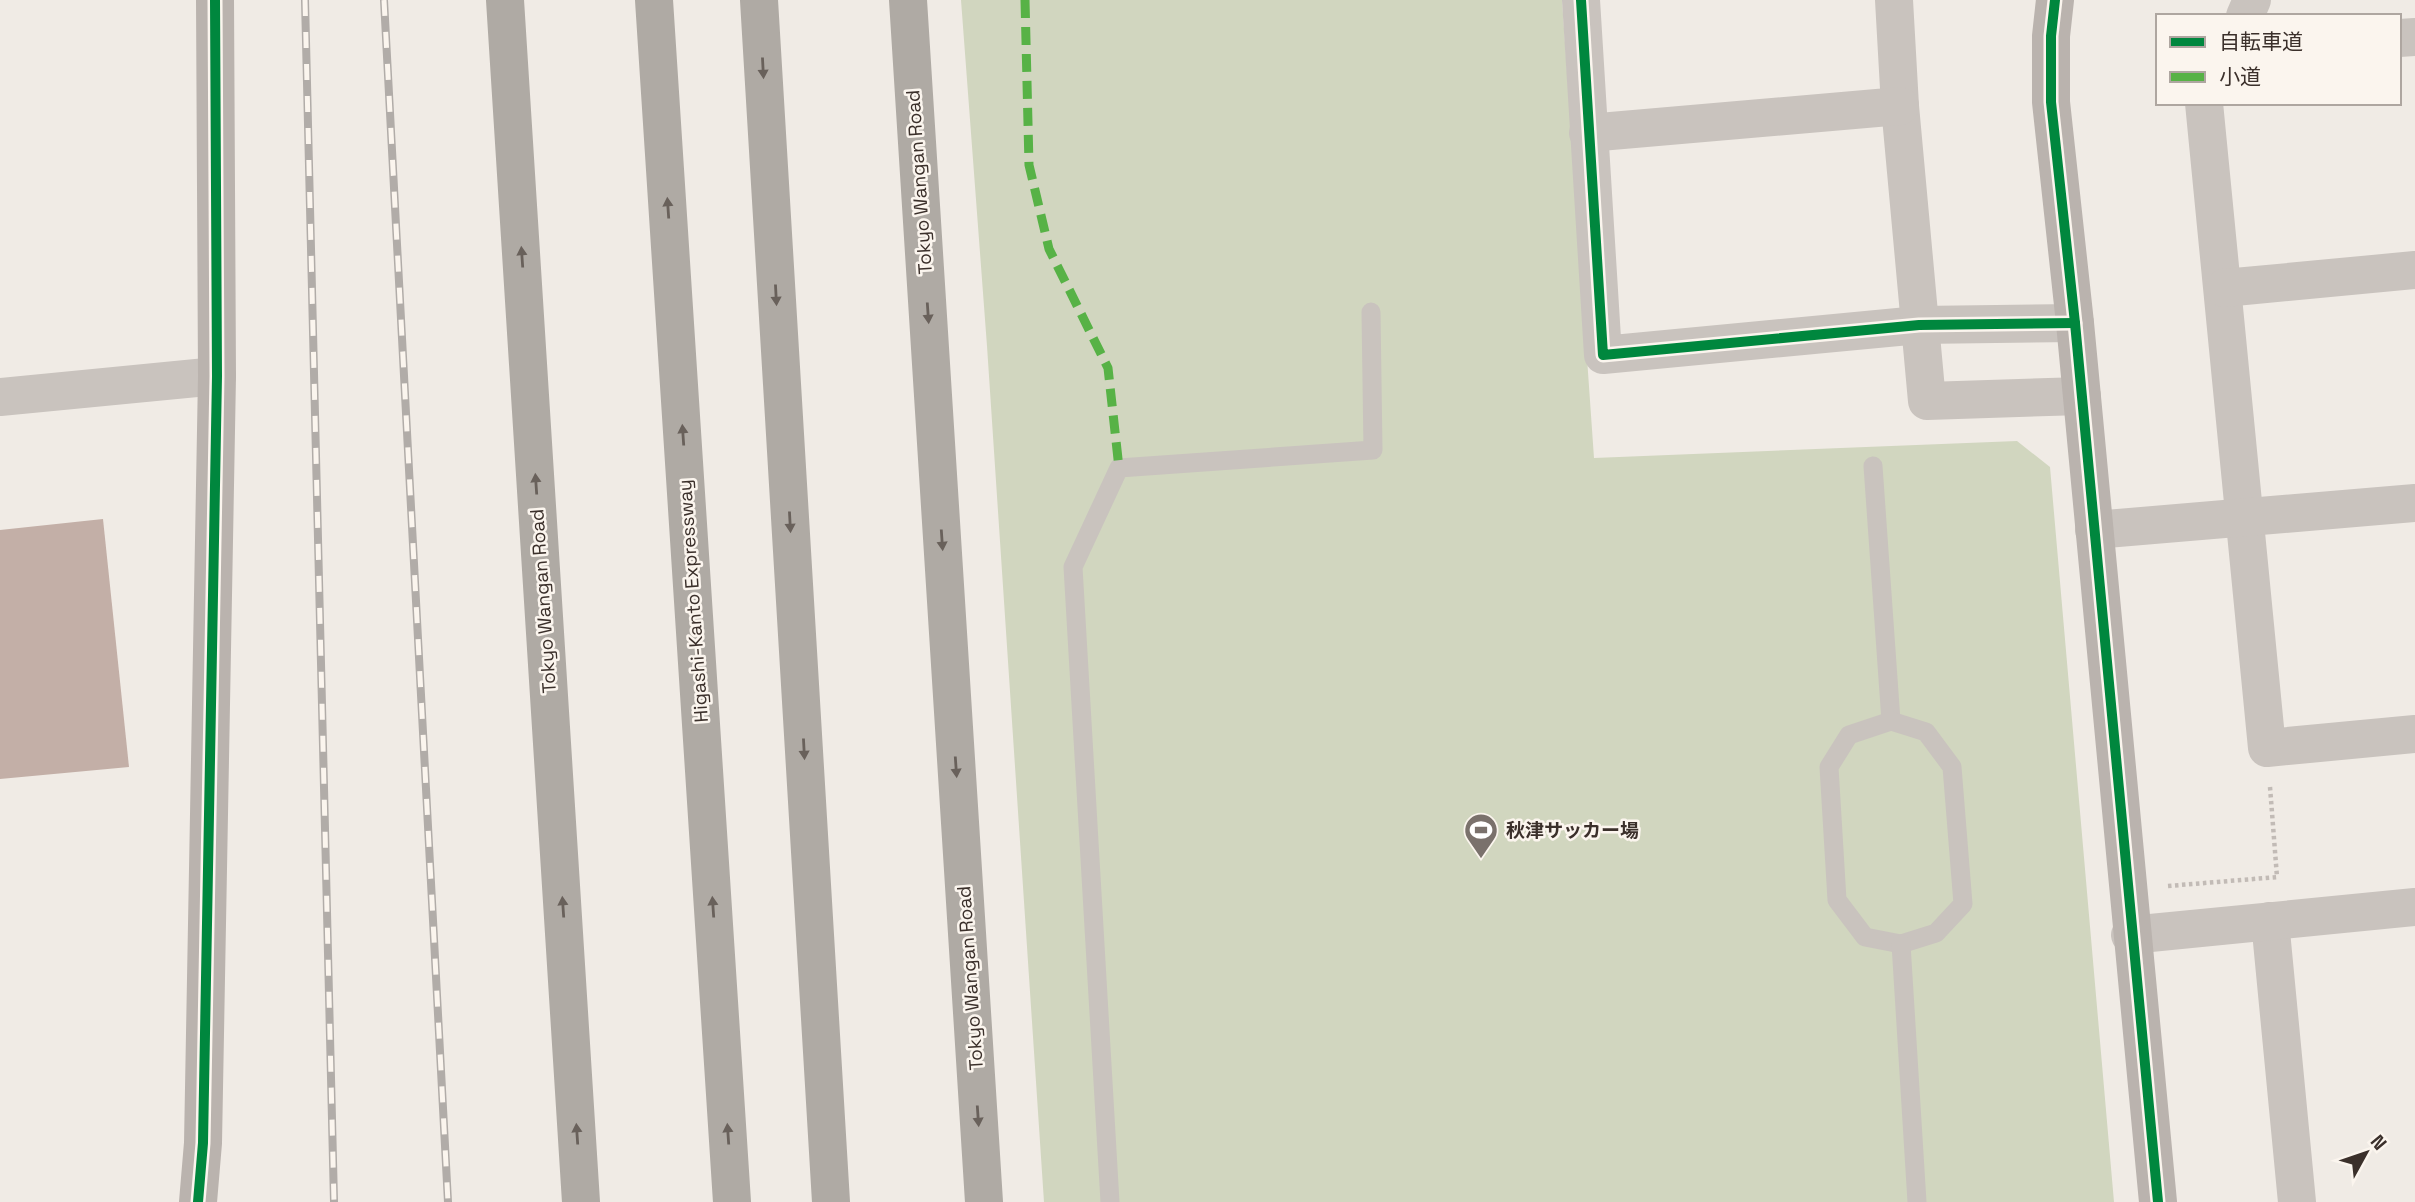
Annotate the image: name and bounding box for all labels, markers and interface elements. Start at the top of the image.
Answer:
legend [2156,14,2401,105]
text: 自転車道 [2219,28,2303,55]
one-way arrow [758,57,769,79]
text: 小道 [2219,63,2261,90]
street label: Tokyo Wangan Road [900,89,938,275]
one-way arrow [662,197,673,219]
one-way arrow [516,246,527,268]
one-way arrow [771,284,782,306]
one-way arrow [922,302,933,324]
one-way arrow [677,424,688,446]
one-way arrow [530,473,541,495]
street label: Higashi-Kanto Expressway [672,479,714,723]
street label: Tokyo Wangan Road [524,508,562,694]
one-way arrow [785,512,796,534]
one-way arrow [937,529,948,551]
one-way arrow [798,739,809,761]
one-way arrow [951,756,962,778]
sports icon: 秋津サッカー場 [1462,811,1500,860]
place label: 秋津サッカー場 [1506,818,1639,843]
street label: Tokyo Wangan Road [951,885,989,1071]
one-way arrow [557,896,568,918]
one-way arrow [707,896,718,918]
one-way arrow [973,1105,984,1127]
north arrow [2331,1118,2401,1188]
one-way arrow [571,1123,582,1145]
one-way arrow [722,1123,733,1145]
text: N [2365,1129,2392,1155]

